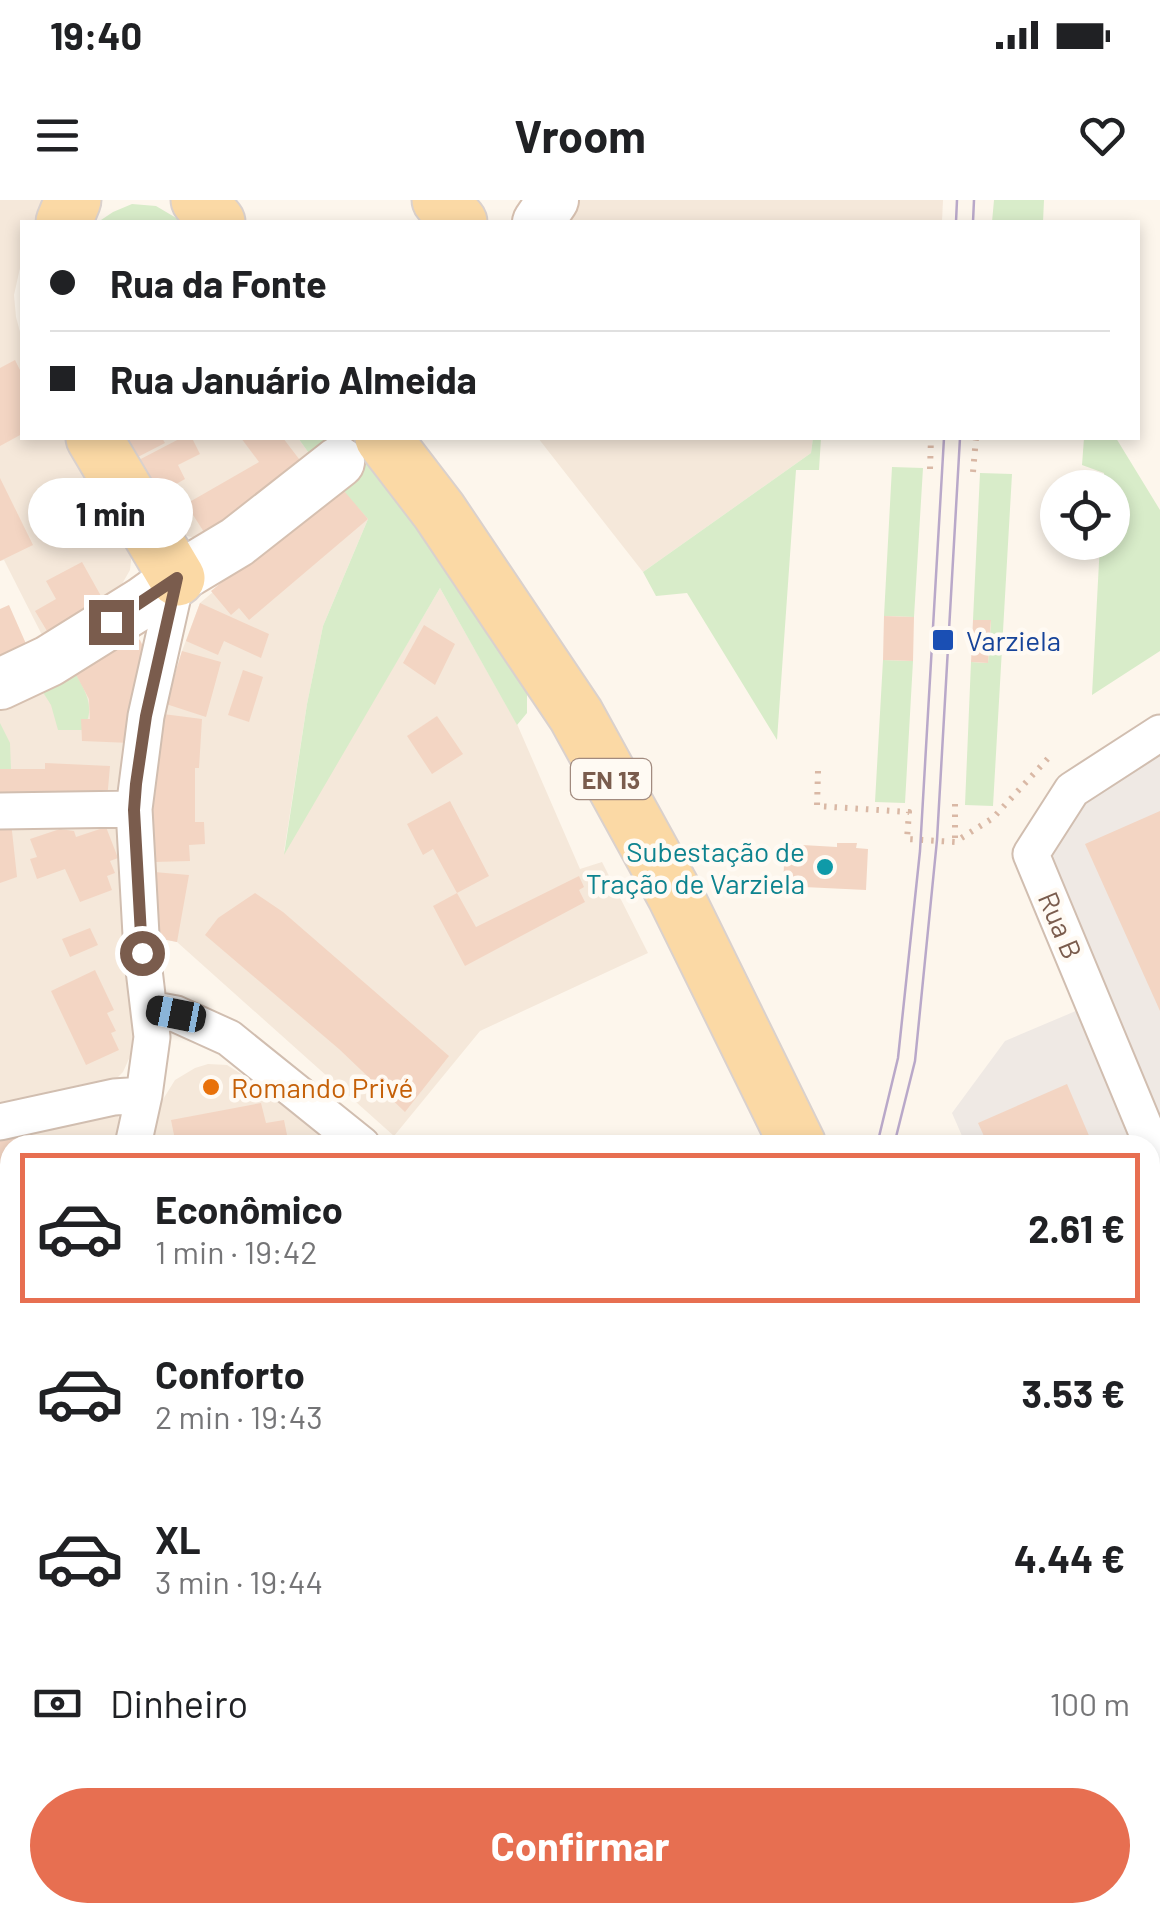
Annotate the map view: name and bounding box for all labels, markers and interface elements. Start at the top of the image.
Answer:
text: 19:40 [50,12,142,58]
icon: menu [30,108,85,163]
text: Vroom [514,108,646,162]
icon: heart [1075,108,1130,163]
text: Rua da Fonte [110,260,327,306]
text: Rua Januário Almeida [110,356,477,402]
map controls [1040,470,1130,560]
button: locate [1040,470,1130,560]
callout: 1 min [28,477,194,547]
text: 1 min [75,494,146,532]
route end [89,600,134,645]
place label: Varziela [966,623,1061,657]
marker: Varziela [930,627,956,653]
road number: EN 13 [571,759,651,799]
place label: Subestação de Tração de Varziela [586,834,805,900]
marker: Subestação de Tração de Varziela [814,856,836,878]
street label: Rua B [1032,886,1090,964]
route start [120,931,165,976]
car [144,994,208,1034]
place label: Romando Privé [231,1070,413,1104]
marker: Romando Privé [200,1076,222,1098]
icon: car [35,1183,125,1273]
text: Econômico [155,1186,343,1232]
text: 2.61 € [1028,1205,1125,1251]
text: 1 min · 19:42 [155,1232,318,1270]
icon: car [35,1348,125,1438]
text: Conforto [155,1351,305,1397]
text: 3.53 € [1022,1370,1125,1416]
text: 2 min · 19:43 [155,1397,323,1435]
icon: car [35,1513,125,1603]
text: XL [155,1516,201,1562]
text: 4.44 € [1014,1535,1125,1581]
text: 3 min · 19:44 [155,1562,323,1600]
icon: cash [30,1676,85,1731]
text: Dinheiro [110,1680,248,1726]
text: 100 m [1050,1684,1130,1722]
button: Confirmar [30,1788,1130,1903]

